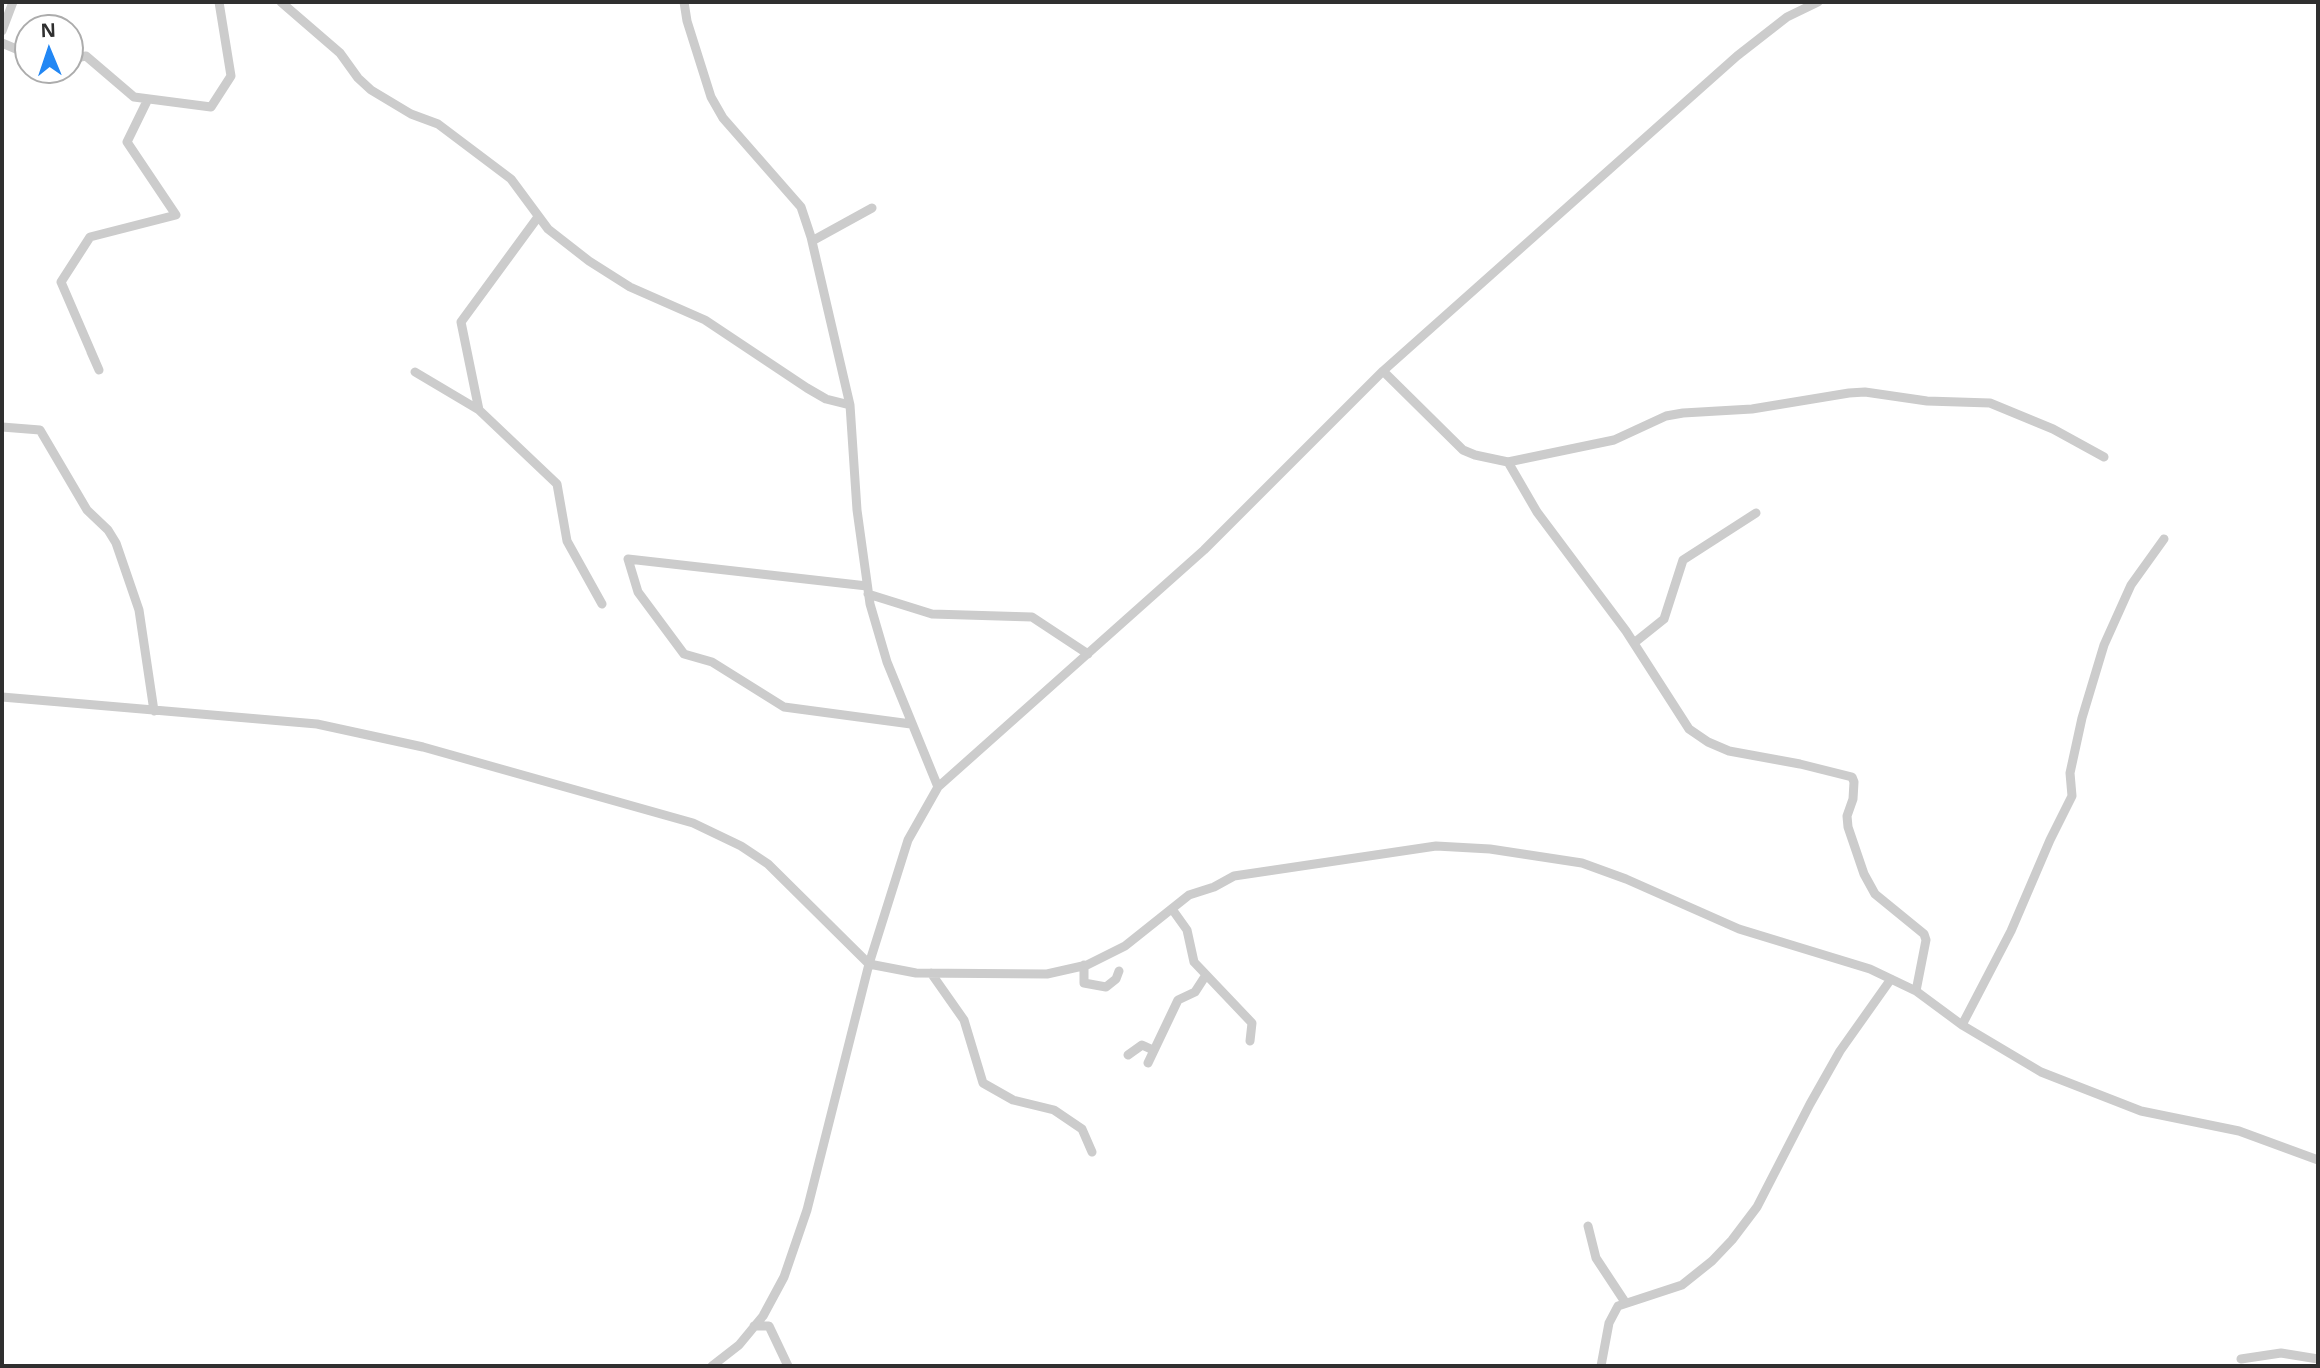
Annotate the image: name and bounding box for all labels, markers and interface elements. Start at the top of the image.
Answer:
north arrow [14,14,84,84]
text: N [40,17,57,43]

